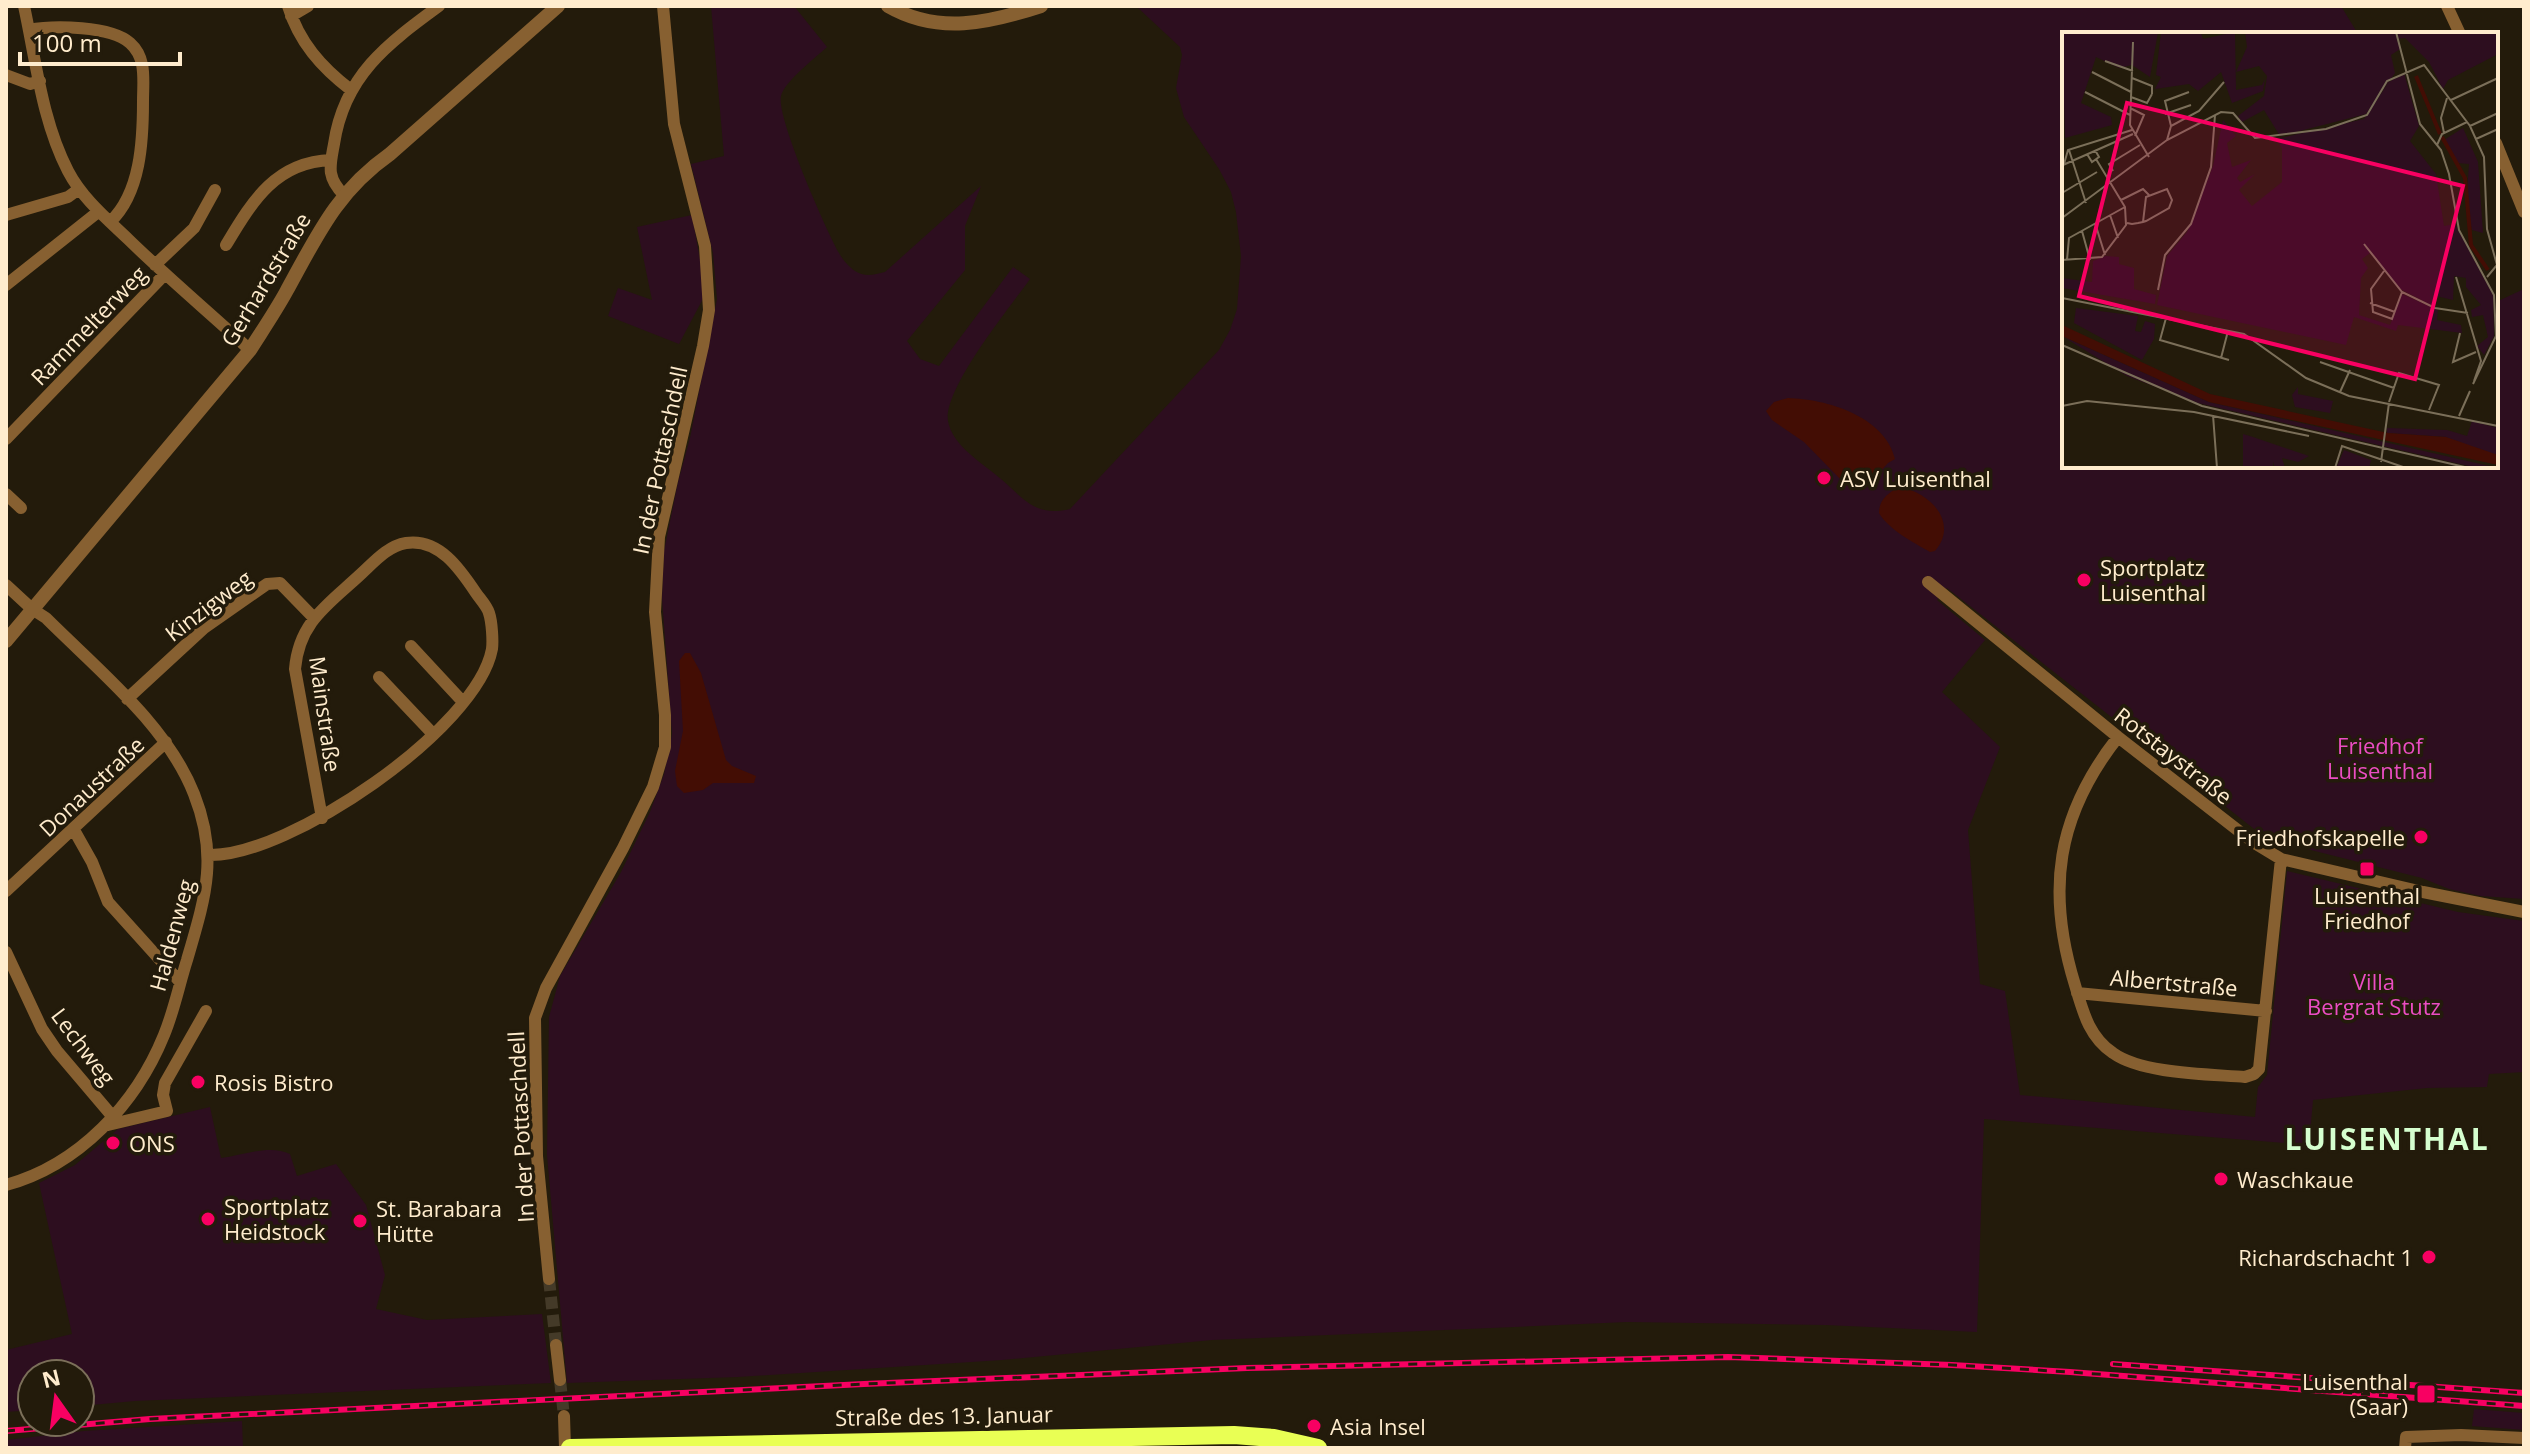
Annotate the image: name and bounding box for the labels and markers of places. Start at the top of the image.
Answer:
place label: ASV Luisenthal [1840,463,1991,493]
marker: ASV Luisenthal [1815,469,1833,487]
place label: Sportplatz Luisenthal [2100,552,2206,607]
marker: Sportplatz Luisenthal [2075,571,2093,589]
place label: Friedhofskapelle [2236,822,2405,852]
marker: Friedhofskapelle [2412,828,2430,846]
marker: Luisenthal Friedhof [2358,860,2376,878]
place label: Luisenthal Friedhof [2314,880,2420,935]
place label: Rosis Bistro [214,1067,333,1097]
marker: Rosis Bistro [189,1073,207,1091]
place label: ONS [129,1128,175,1158]
marker: ONS [104,1134,122,1152]
place label: Waschkaue [2237,1164,2354,1194]
marker: Waschkaue [2212,1170,2230,1188]
place label: Sportplatz Heidstock [224,1191,329,1246]
place label: St. Barabara Hütte [376,1193,502,1248]
marker: Sportplatz Heidstock [199,1210,217,1228]
marker: St. Barabara Hütte [351,1212,369,1230]
place label: Richardschacht 1 [2238,1242,2413,1272]
marker: Richardschacht 1 [2420,1248,2438,1266]
place label: Luisenthal (Saar) [2302,1366,2408,1421]
marker: Luisenthal (Saar) [2415,1383,2437,1405]
place label: Asia Insel [1330,1411,1426,1441]
marker: Asia Insel [1305,1417,1323,1435]

